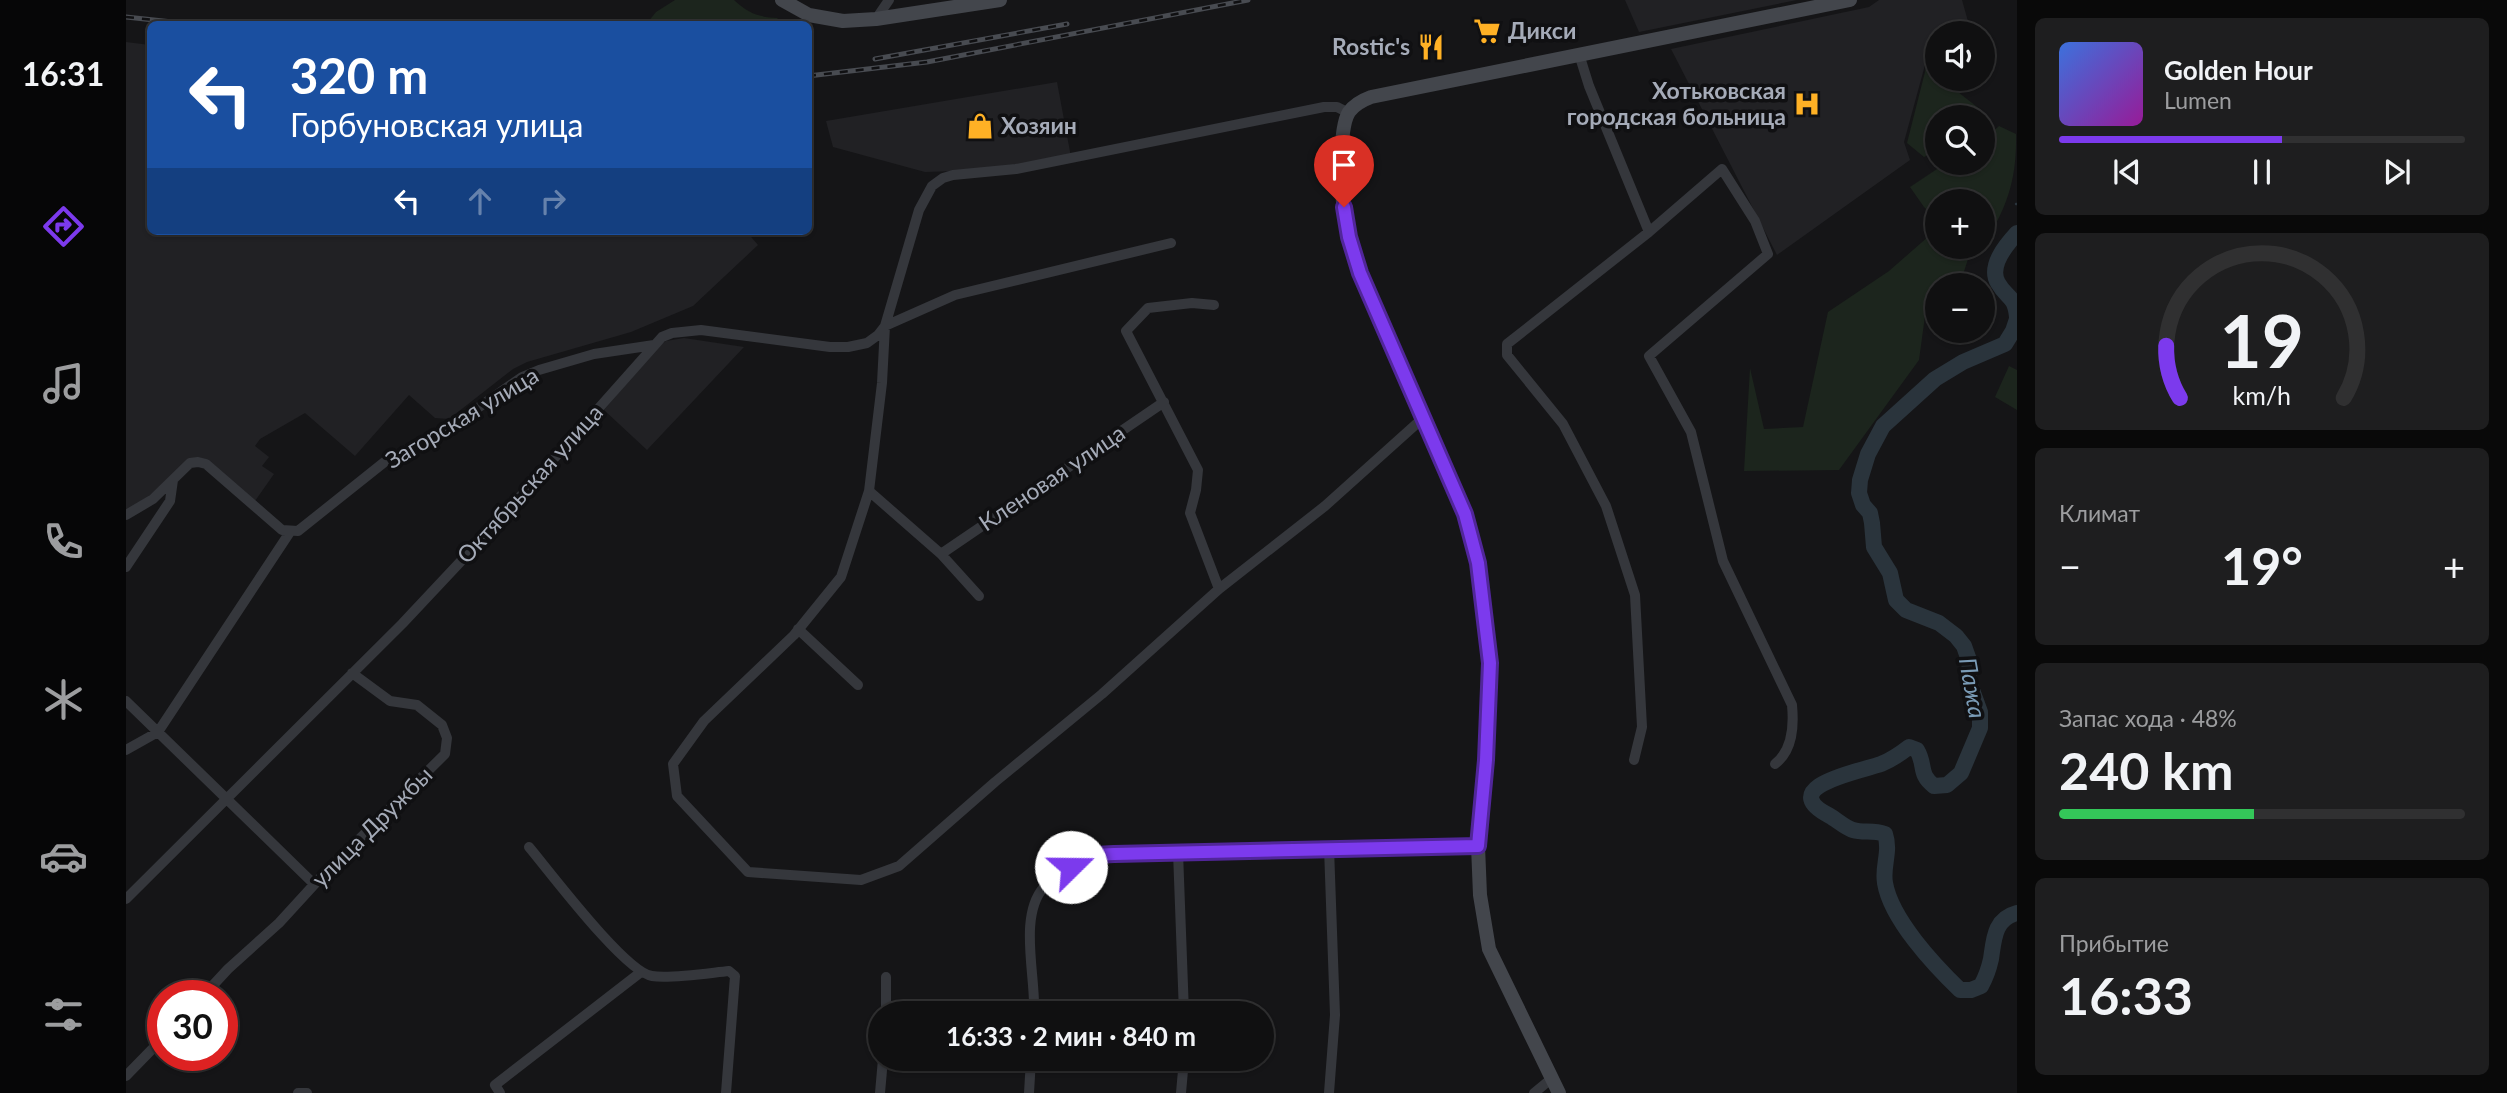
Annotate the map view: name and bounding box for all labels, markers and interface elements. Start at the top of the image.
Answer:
supermarket icon: Дикси [1472,16,1502,46]
place label: Дикси [1508,16,1576,44]
map controls [1925,21,1995,343]
button: sound [1925,21,1995,91]
place label: Rostic's [1332,32,1410,60]
restaurant icon: Rostic's [1416,32,1446,62]
text: 320 m [290,46,428,104]
icon: left [175,49,266,140]
text: 16:31 [22,54,104,93]
text: Golden Hour [2164,54,2313,86]
place label: Хотьковская городская больница [1567,76,1786,130]
text: Lumen [2164,86,2232,114]
hospital icon: Хотьковская городская больница [1792,89,1822,119]
text: Горбуновская улица [290,105,584,144]
button: search [1925,105,1995,175]
shop icon: Хозяин [965,111,995,141]
place label: Хозяин [1001,111,1077,139]
pin [1314,135,1374,207]
icon: arrive [1325,146,1363,184]
icon: previous [2108,153,2146,191]
icon: pause [2243,153,2281,191]
icon: next [2378,153,2416,191]
icon: left [388,182,426,220]
icon: ahead [461,182,499,220]
icon: right [534,182,572,220]
button: + [1925,189,1995,259]
icon: directions [39,202,88,251]
button: − [1925,273,1995,343]
text: 19 [2220,296,2304,384]
icon: music [39,359,88,408]
street label: Загорская улица [380,360,543,474]
text: km/h [2233,379,2291,409]
street label: Октябрьская улица [451,398,608,569]
street label: Кленовая улица [973,418,1130,536]
text: Климат [2059,499,2140,527]
icon: phone [39,517,88,566]
text: 19° [2221,534,2303,596]
text: − [2059,543,2081,589]
text: + [2443,543,2465,589]
water label: Пажа [1954,655,1993,720]
icon: climate [39,675,88,724]
text: Запас хода · 48% [2059,704,2237,732]
text: 240 km [2059,739,2233,801]
street label: улица Дружбы [305,760,437,892]
position arrow [1034,830,1108,904]
icon: car [39,832,88,881]
text: Прибытие [2059,929,2169,957]
text: 16:33 [2059,964,2193,1026]
speed limit sign: 30 [147,980,238,1071]
icon: filters [39,990,88,1039]
text: 16:33 · 2 мин · 840 m [946,1020,1196,1052]

